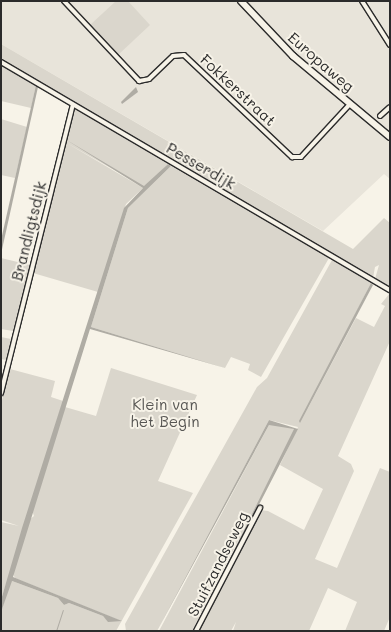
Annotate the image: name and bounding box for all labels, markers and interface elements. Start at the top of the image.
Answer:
street label: Europaweg [284,28,358,96]
street label: Fokkerstraat [196,50,280,130]
street label: Pesserdijk [163,139,239,193]
street label: Brandligtsdijk [8,179,50,283]
park label: Klein van het Begin [130,395,200,430]
street label: Stuifzandseweg [184,509,252,619]

